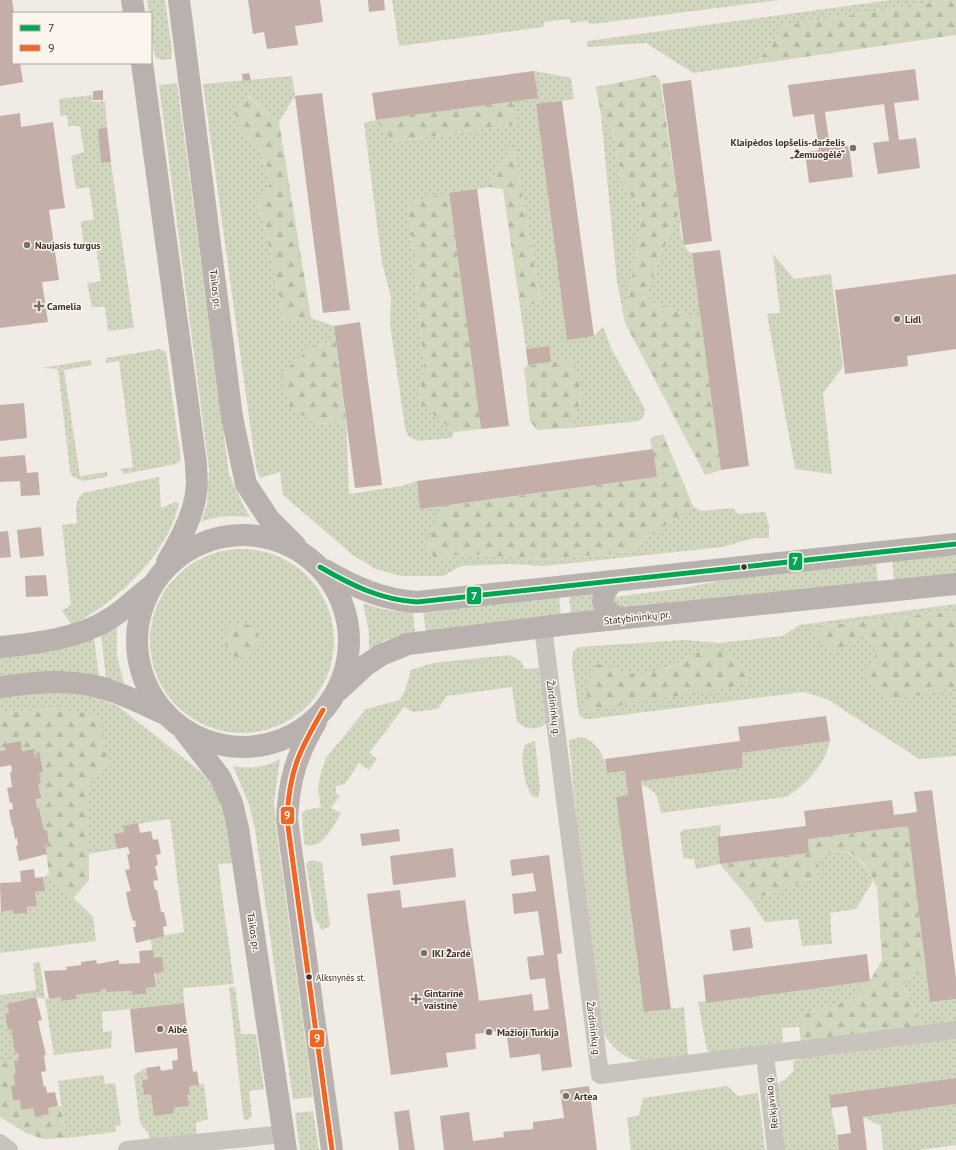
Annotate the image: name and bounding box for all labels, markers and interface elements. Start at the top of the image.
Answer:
legend [12,12,152,64]
text: 7 [48,20,55,35]
text: 9 [48,40,55,55]
place label: Klaipėdos lopšelis-darželis „Žemuogėlė“ [730,136,845,161]
marker: Klaipėdos lopšelis-darželis „Žemuogėlė“ [848,143,858,153]
place label: Naujasis turgus [35,239,101,252]
marker: Naujasis turgus [22,240,32,250]
street label: Taikos pr. [207,269,224,309]
place label: Camelia [47,300,81,313]
marker: Camelia [34,301,44,311]
place label: Lidl [905,313,921,326]
marker: Lidl [892,314,902,324]
line badge: 7 [788,552,803,571]
text: 7 [792,554,798,568]
unlabelled marker [739,562,749,572]
line badge: 7 [466,586,482,605]
text: 7 [471,589,477,603]
street label: Statybininkų pr. [603,608,671,627]
street label: Žardininkų g. [544,680,563,736]
line badge: 9 [280,806,295,825]
text: 9 [284,808,290,822]
street label: Taikos pr. [244,912,263,953]
place label: IKI Žardė [432,947,471,960]
marker: IKI Žardė [419,948,429,958]
marker: Alksnynės st. [304,972,314,982]
place label: Alksnynės st. [316,972,366,983]
place label: Gintarinė vaistinė [423,987,463,1012]
marker: Gintarinė vaistinė [411,994,421,1004]
street label: Žardininkų g. [584,1001,603,1057]
place label: Aibė [168,1023,187,1036]
marker: Aibė [155,1024,165,1034]
place label: Mažioji Turkija [497,1026,559,1039]
marker: Mažioji Turkija [484,1027,494,1037]
line badge: 9 [309,1029,325,1048]
text: 9 [314,1031,320,1045]
street label: Reikjaviko g. [762,1075,781,1129]
place label: Artea [574,1090,597,1103]
marker: Artea [561,1091,571,1101]

